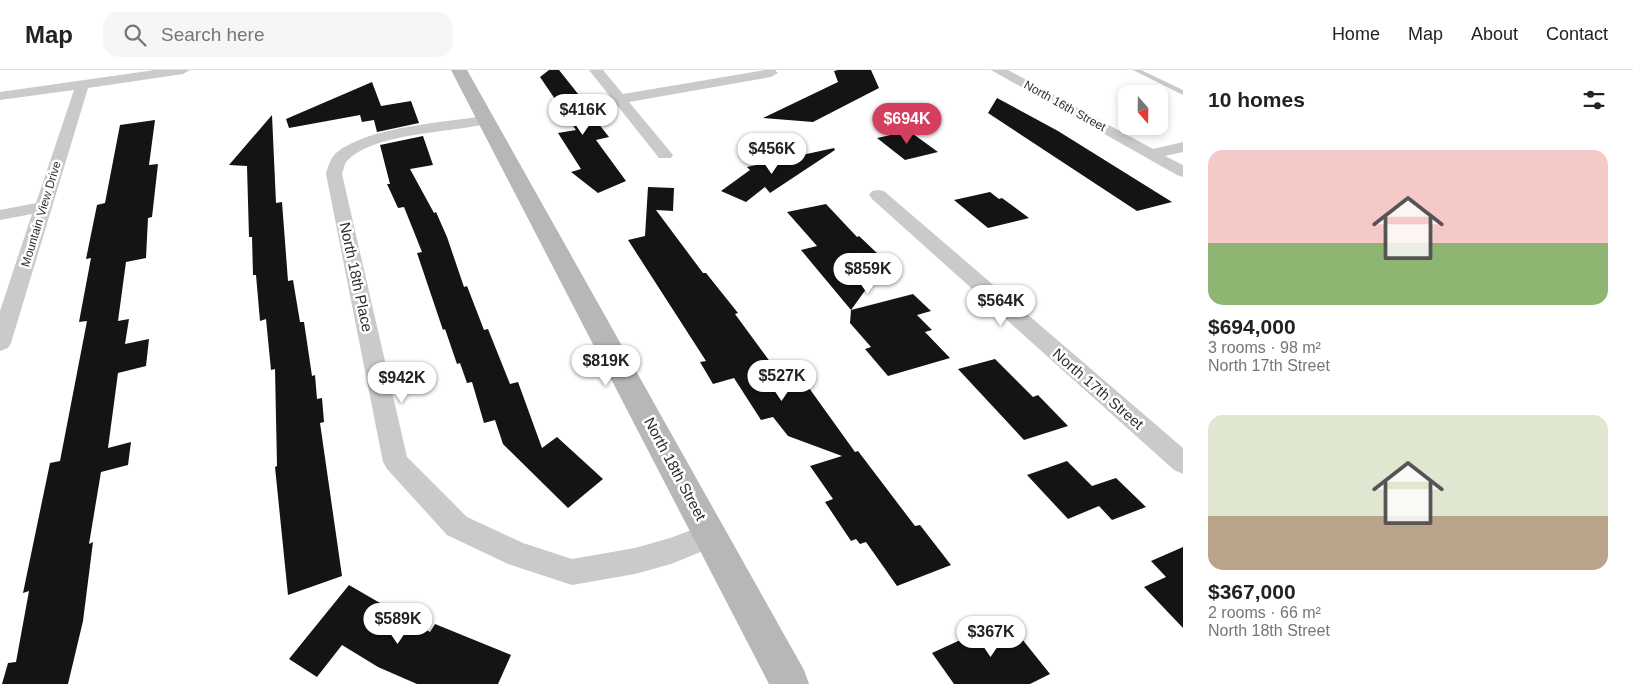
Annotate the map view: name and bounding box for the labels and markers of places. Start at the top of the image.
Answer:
pin: $416K [548,93,618,136]
pin: $694K [872,102,942,145]
pin: $456K [737,132,807,175]
pin: $859K [833,252,903,295]
pin: $564K [966,284,1036,327]
pin: $819K [571,344,641,387]
pin: $527K [747,360,817,402]
pin: $942K [367,362,437,404]
pin: $589K [363,602,433,645]
pin: $367K [956,616,1026,658]

